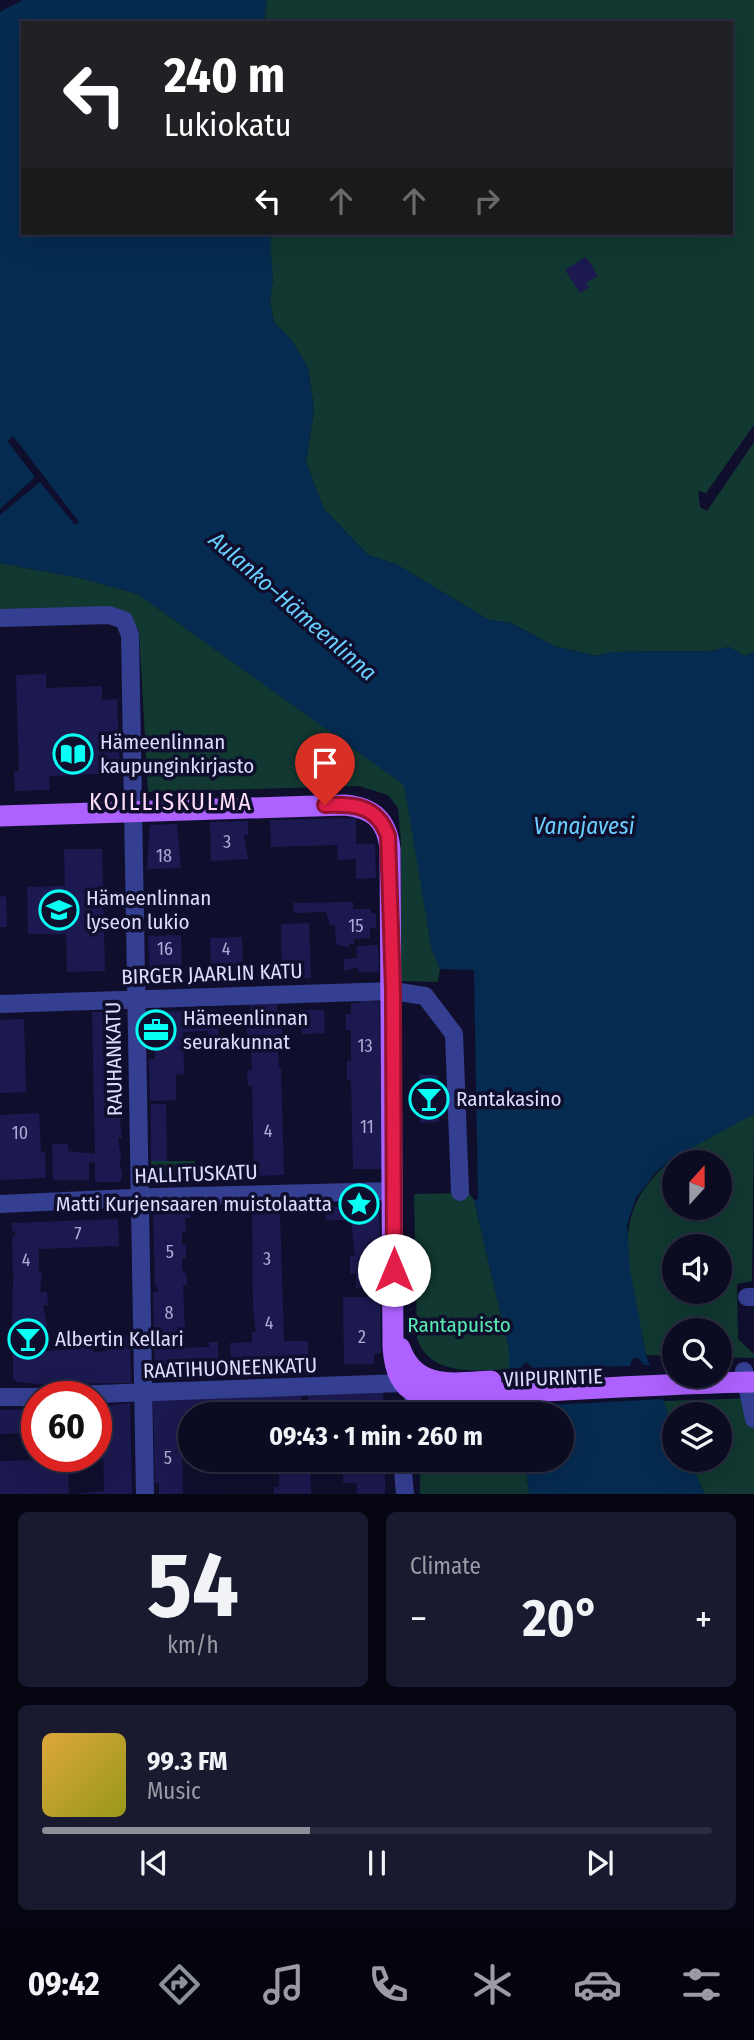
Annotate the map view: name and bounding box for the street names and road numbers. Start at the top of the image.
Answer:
street label: BIRGER JAARLIN KATU [121,958,303,990]
street label: RAUHANKATU [100,1002,128,1116]
street label: HALLITUSKATU [134,1159,258,1189]
street label: RAATIHUONEENKATU [142,1352,318,1384]
street label: VIIPURINTIE [503,1363,603,1393]

